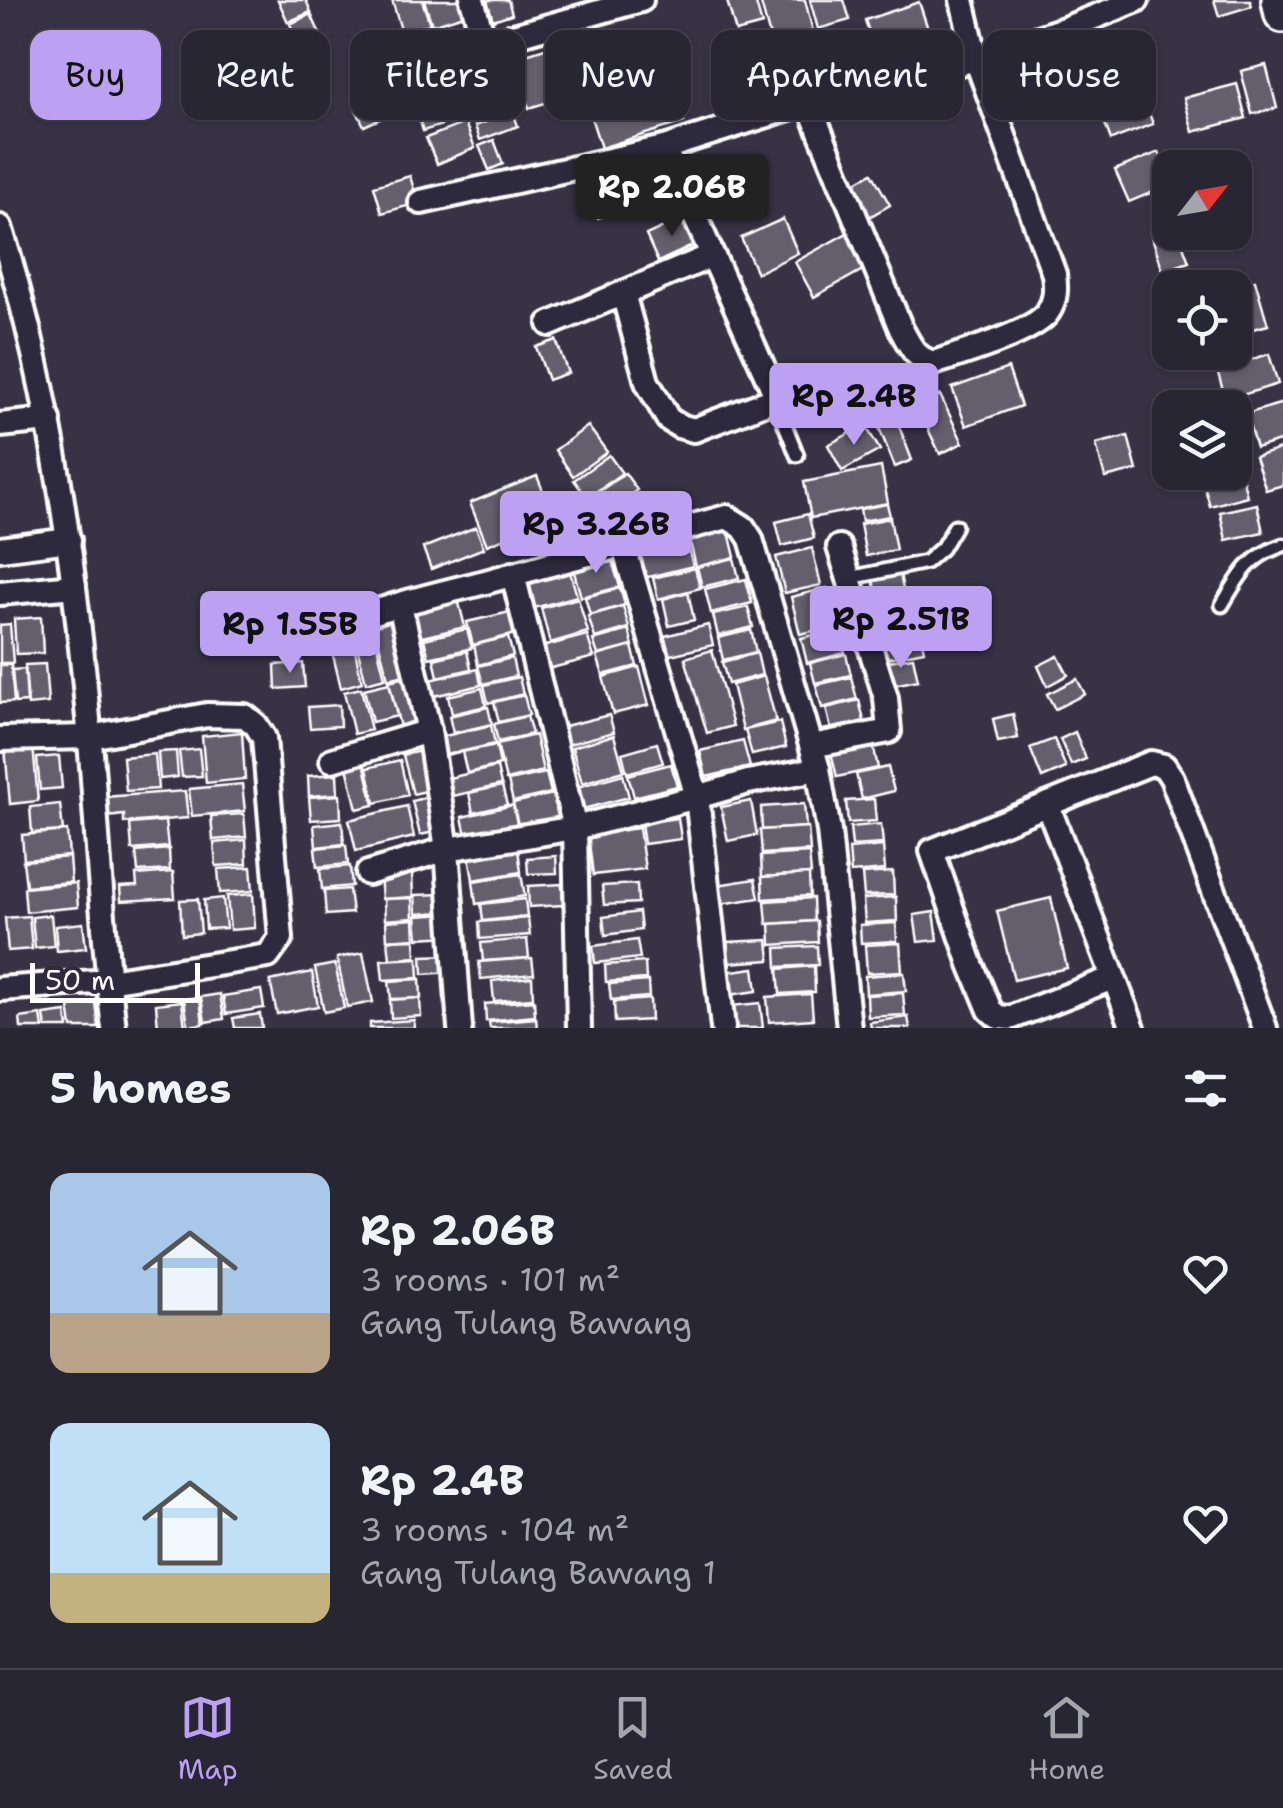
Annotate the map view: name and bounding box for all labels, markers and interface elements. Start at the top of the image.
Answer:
chip: Buy [30,30,161,120]
chip: Rent [181,30,330,120]
chip: Filters [350,30,525,120]
chip: New [545,30,691,120]
chip: Apartment [711,30,963,120]
chip: House [983,30,1156,120]
north arrow [1152,150,1252,250]
map controls [1152,150,1252,490]
pin: Rp 2.06B [569,154,775,239]
text: Rp 2.06B [598,165,746,208]
button: locate [1152,270,1252,370]
pin: Rp 2.4B [762,363,946,448]
text: Rp 2.4B [791,374,917,417]
button: layers [1152,390,1252,490]
pin: Rp 3.26B [493,491,699,576]
text: Rp 3.26B [522,502,670,545]
pin: Rp 2.51B [798,586,1004,671]
pin: Rp 1.55B [187,591,393,676]
text: Rp 2.51B [832,597,970,640]
text: Rp 1.55B [222,602,358,645]
scale bar [30,958,200,1003]
text: 50 m [45,961,115,999]
text: 5 homes [50,1060,231,1116]
icon: filters [1178,1061,1233,1116]
text: Rp 2.06B [360,1202,555,1258]
icon: home [130,1213,250,1333]
icon: heart [1178,1246,1233,1301]
text: 3 rooms · 101 m² [360,1258,620,1301]
text: Gang Tulang Bawang [360,1301,692,1344]
text: Rp 2.4B [360,1452,525,1508]
icon: home [130,1463,250,1583]
icon: heart [1178,1496,1233,1551]
text: 3 rooms · 104 m² [360,1508,629,1551]
text: Gang Tulang Bawang 1 [360,1551,716,1594]
tab: Map [178,1690,238,1788]
tab: Saved [593,1690,673,1788]
tab: Home [1028,1690,1105,1788]

